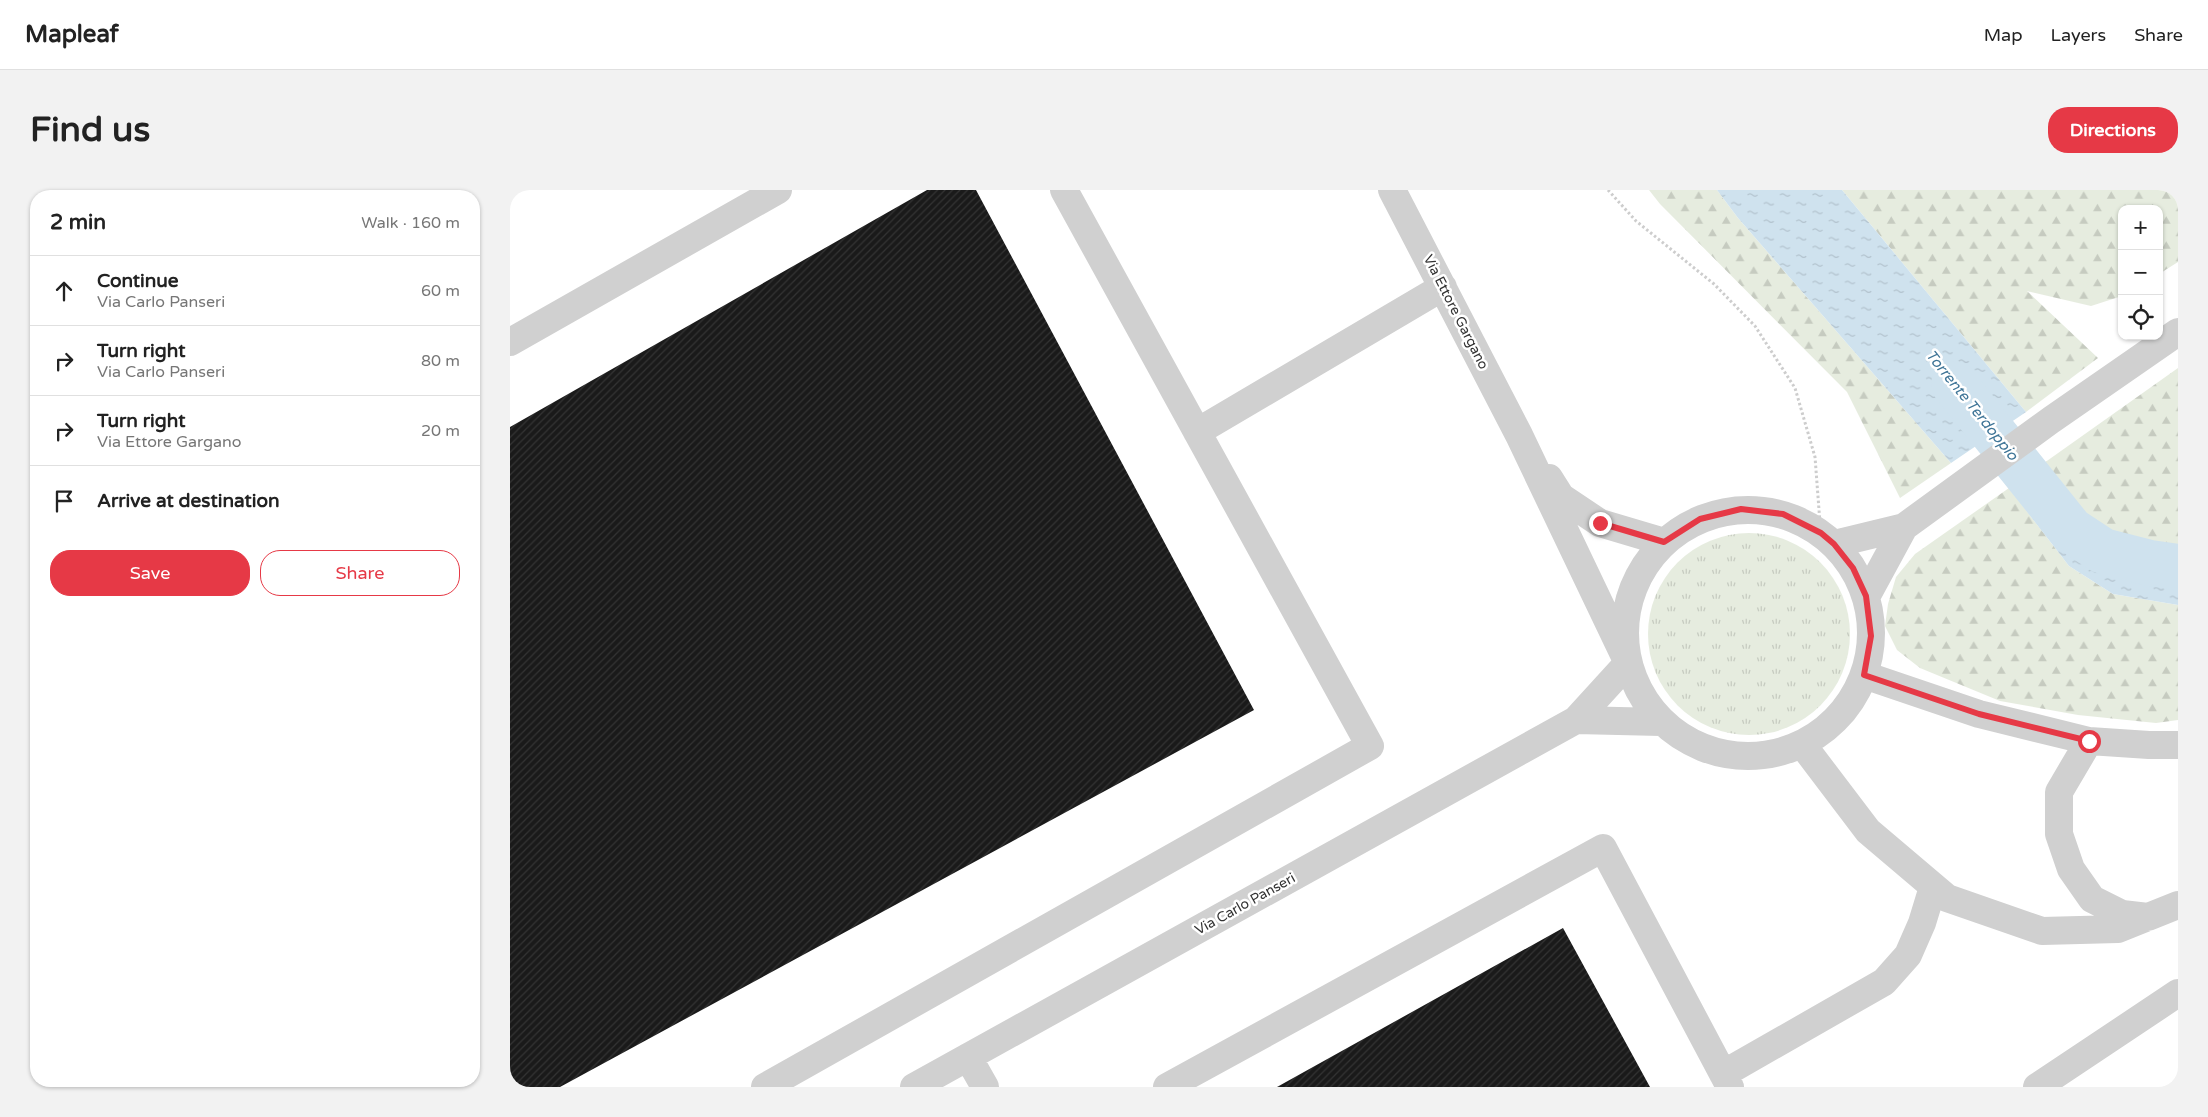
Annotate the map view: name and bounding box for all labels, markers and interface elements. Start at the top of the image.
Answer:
text: Mapleaf [25,20,119,49]
text: Map [1984,24,2023,46]
text: Layers [2051,24,2106,46]
text: Share [2134,24,2183,46]
button: Directions [2048,107,2178,153]
text: Find us [30,109,150,151]
map controls [2118,205,2163,340]
button: + [2118,205,2163,250]
text: 2 min [50,210,106,235]
text: Walk · 160 m [361,213,460,233]
button: − [2118,250,2163,295]
street label: Via Ettore Gargano [1420,252,1492,372]
text: Continue [97,270,179,292]
icon: ahead [50,277,78,305]
text: 60 m [421,281,460,301]
text: Via Carlo Panseri [97,292,225,312]
button: locate [2118,295,2163,340]
text: Turn right [97,340,185,362]
water label: Torrente Terdoppio [1922,346,2023,464]
icon: right [50,347,78,375]
text: 80 m [421,351,460,371]
text: Via Carlo Panseri [97,362,225,382]
text: Turn right [97,410,185,432]
icon: right [50,417,78,445]
text: 20 m [421,421,460,441]
text: Via Ettore Gargano [97,432,242,452]
icon: arrive [50,487,78,515]
text: Arrive at destination [97,490,280,512]
route end [1589,512,1612,535]
button: Save [50,550,250,596]
button: Share [260,550,460,596]
route start [2078,730,2101,753]
street label: Via Carlo Panseri [1192,869,1298,939]

